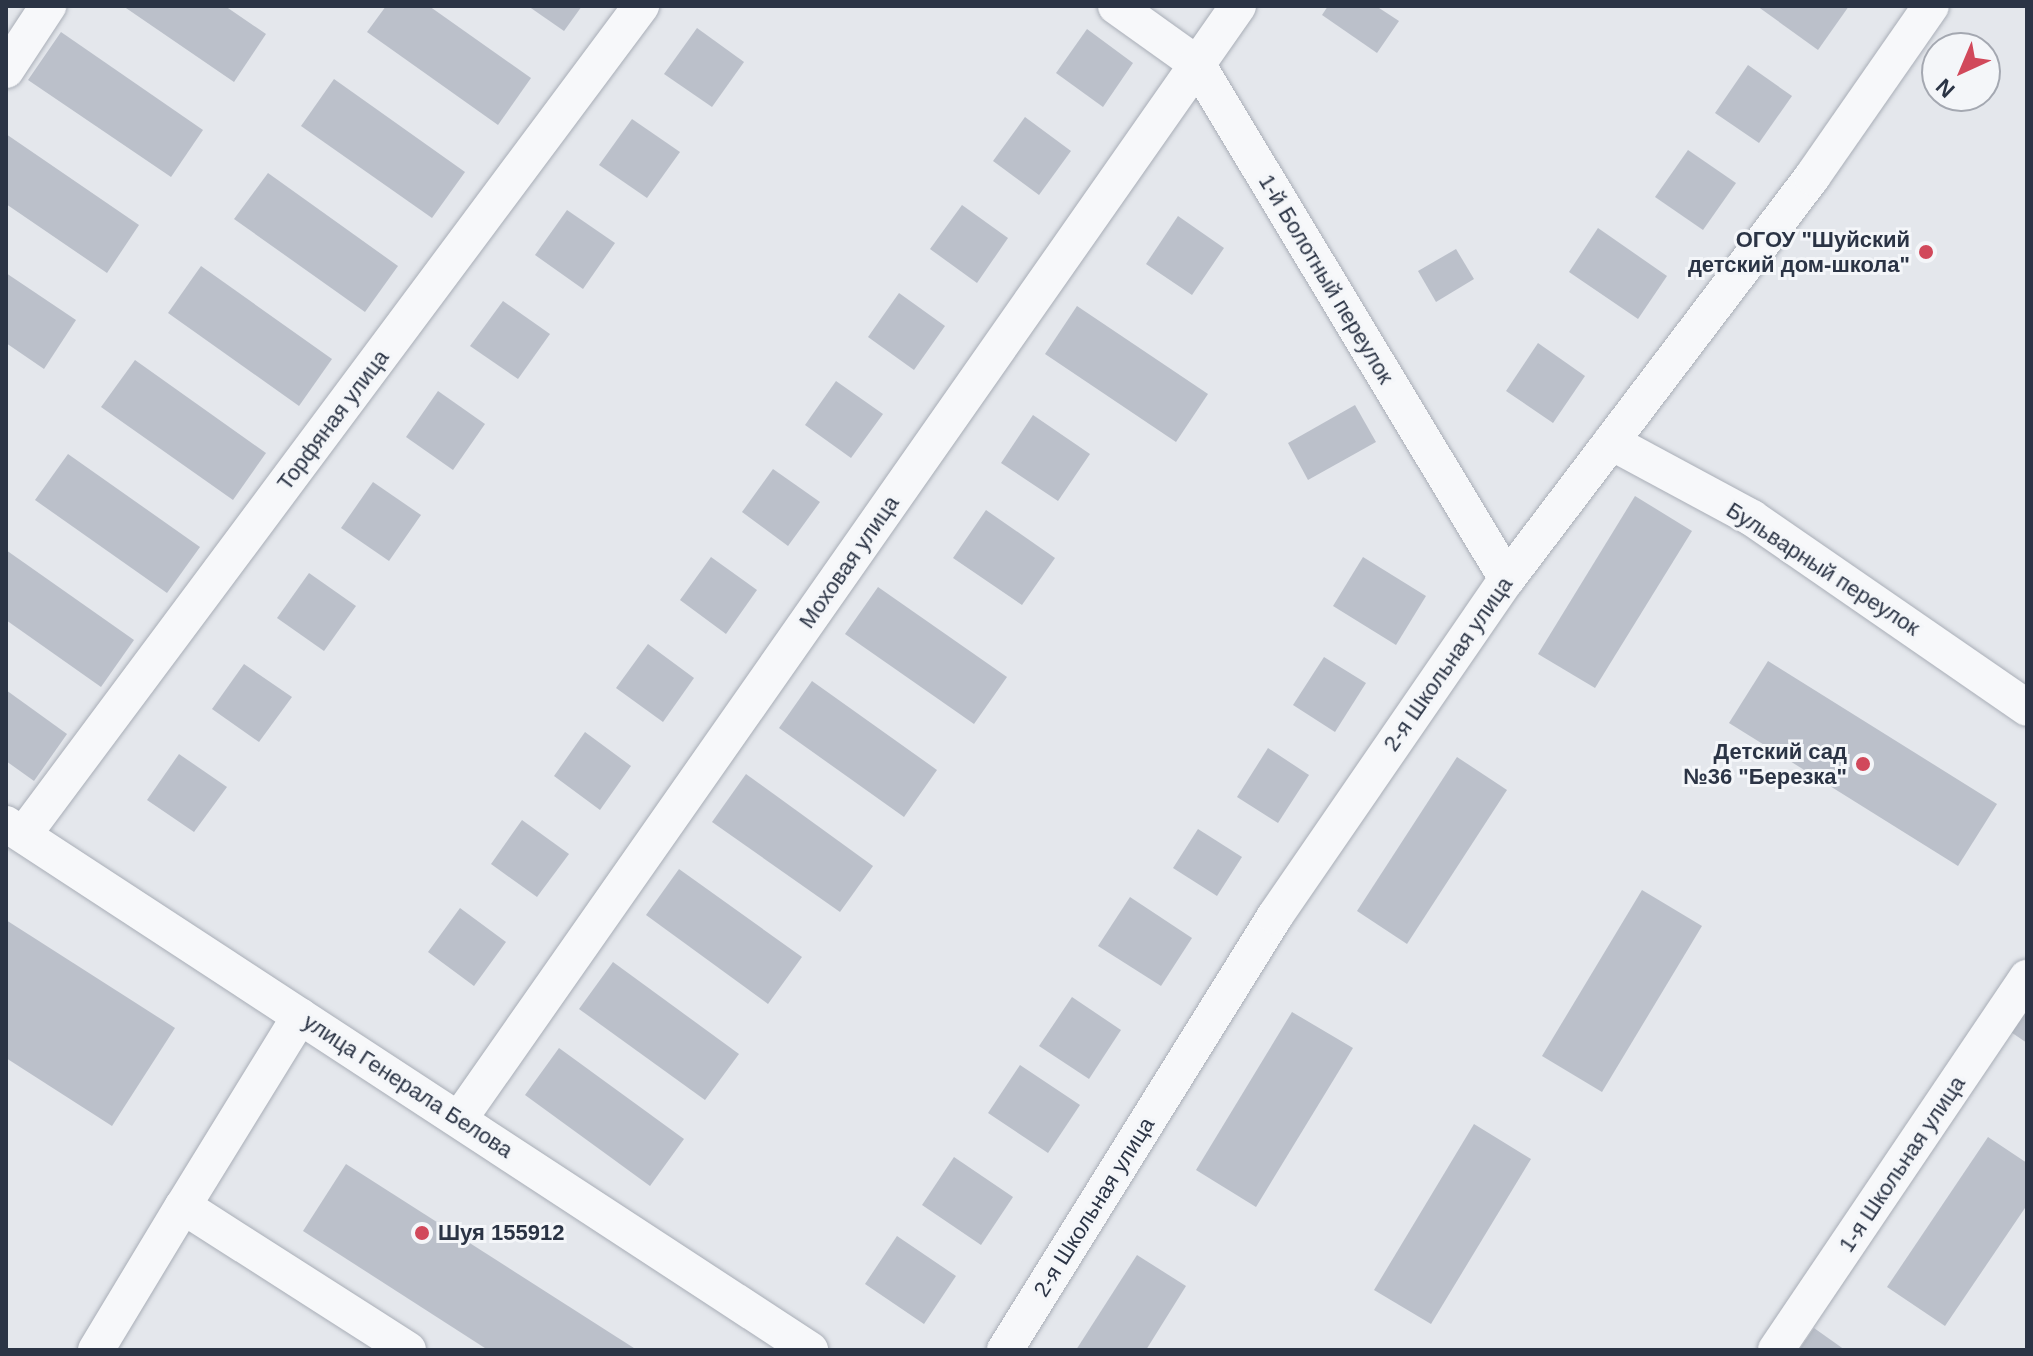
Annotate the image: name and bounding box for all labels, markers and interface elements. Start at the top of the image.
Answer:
north arrow [1921,32,2001,112]
text: N [1931,74,1960,103]
street label: 1-й Болотный переулок [1253,170,1399,388]
place label: ОГОУ "Шуйский детский дом-школа" [1688,226,1910,278]
marker: ОГОУ "Шуйский детский дом-школа" [1917,243,1935,261]
street label: Торфяная улица [272,345,394,495]
street label: Моховая улица [794,491,904,633]
street label: Бульварный переулок [1722,497,1924,641]
street label: 2-я Школьная улица [1378,572,1518,756]
place label: Детский сад №36 "Березка" [1683,738,1847,790]
marker: Детский сад №36 "Березка" [1854,755,1872,773]
street label: улица Генерала Белова [298,1008,518,1164]
street label: 1-я Школьная улица [1833,1071,1971,1257]
street label: 2-я Школьная улица [1028,1112,1160,1302]
place label: Шуя 155912 [438,1220,564,1246]
marker: Шуя 155912 [413,1224,431,1242]

